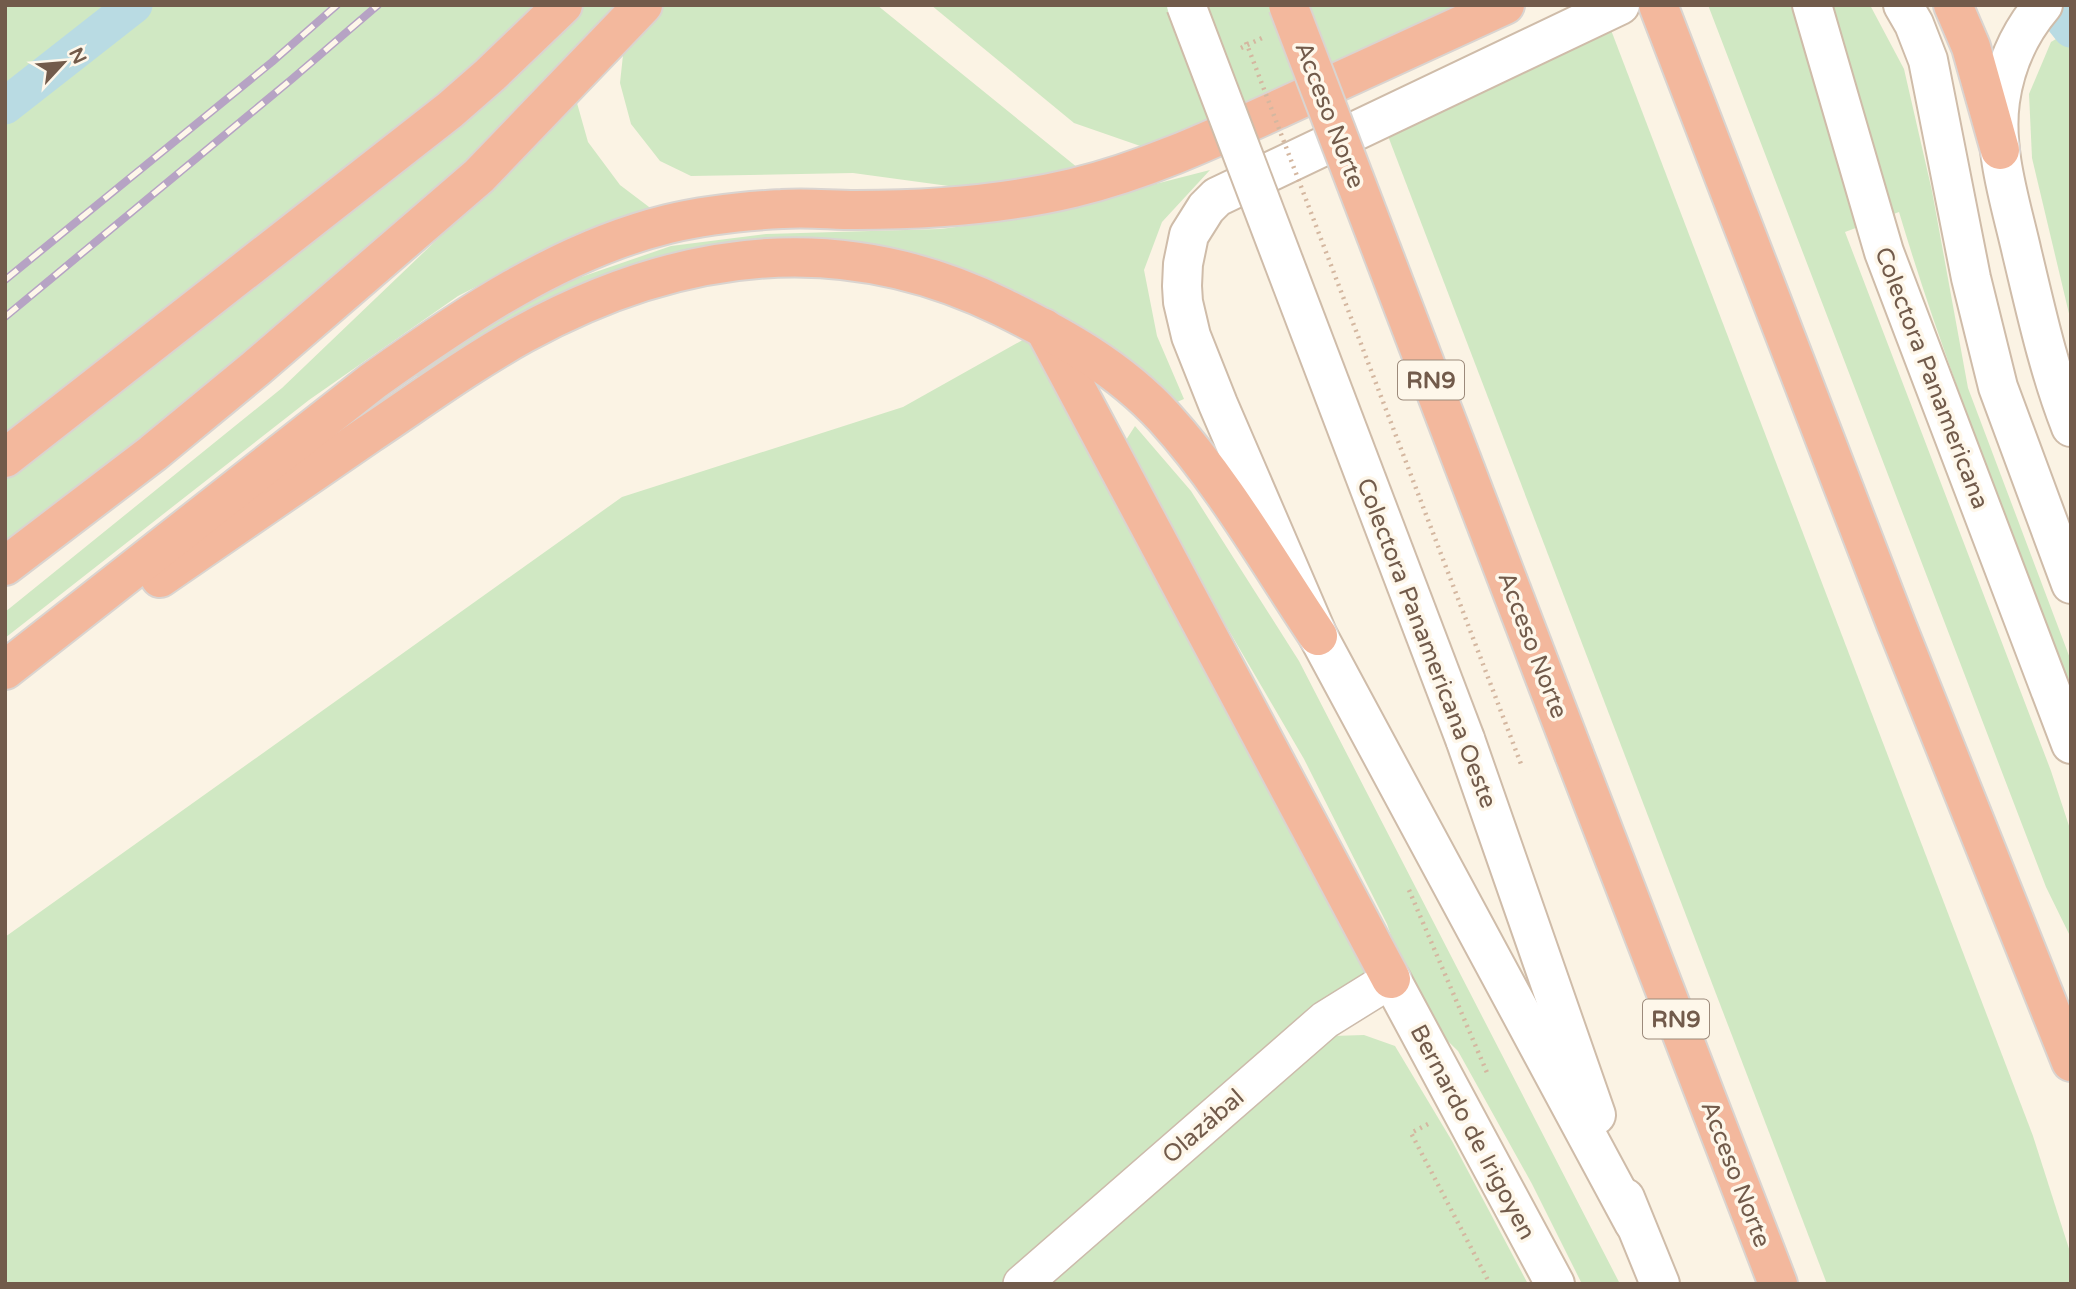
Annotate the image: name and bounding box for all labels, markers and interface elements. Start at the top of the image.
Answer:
north arrow [28,28,98,98]
street label: Acceso Norte [1288,38,1371,192]
text: N [64,44,91,68]
street label: Colectora Panamericana [1868,243,1995,513]
road number: RN9 [1398,360,1464,400]
street label: Colectora Panamericana Oeste [1350,474,1503,812]
street label: Acceso Norte [1491,568,1574,722]
road number: RN9 [1643,1000,1709,1038]
street label: Bernardo de Irigoyen [1404,1020,1542,1245]
street label: Olazábal [1157,1083,1250,1170]
street label: Acceso Norte [1694,1097,1777,1251]

